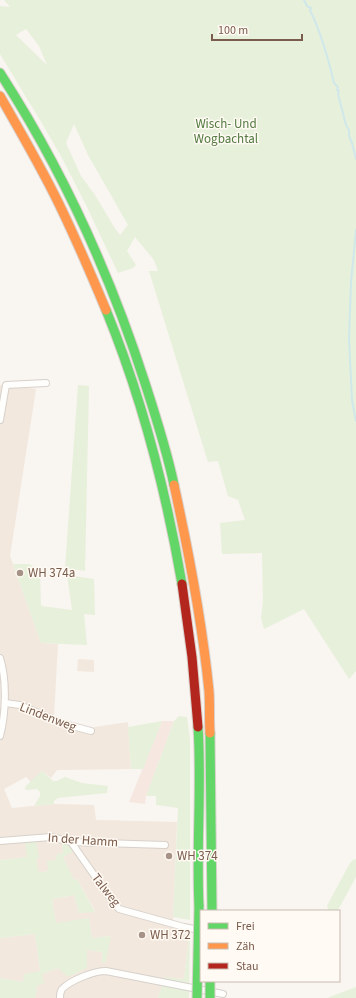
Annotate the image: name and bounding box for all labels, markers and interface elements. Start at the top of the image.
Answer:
scale bar [212,16,302,42]
text: 100 m [218,22,248,39]
park label: Wisch- Und Wogbachtal [194,115,258,148]
place label: WH 374a [28,564,75,582]
marker: WH 374a [15,568,25,578]
street label: Lindenweg [17,698,79,736]
street label: In der Hamm [47,829,119,851]
place label: WH 374 [177,847,218,865]
marker: WH 374 [164,851,174,861]
street label: Talweg [87,869,125,911]
legend [200,910,340,982]
text: Frei [236,918,255,935]
place label: WH 372 [150,926,191,944]
marker: WH 372 [137,930,147,940]
text: Zäh [236,938,255,955]
text: Stau [236,958,259,975]

